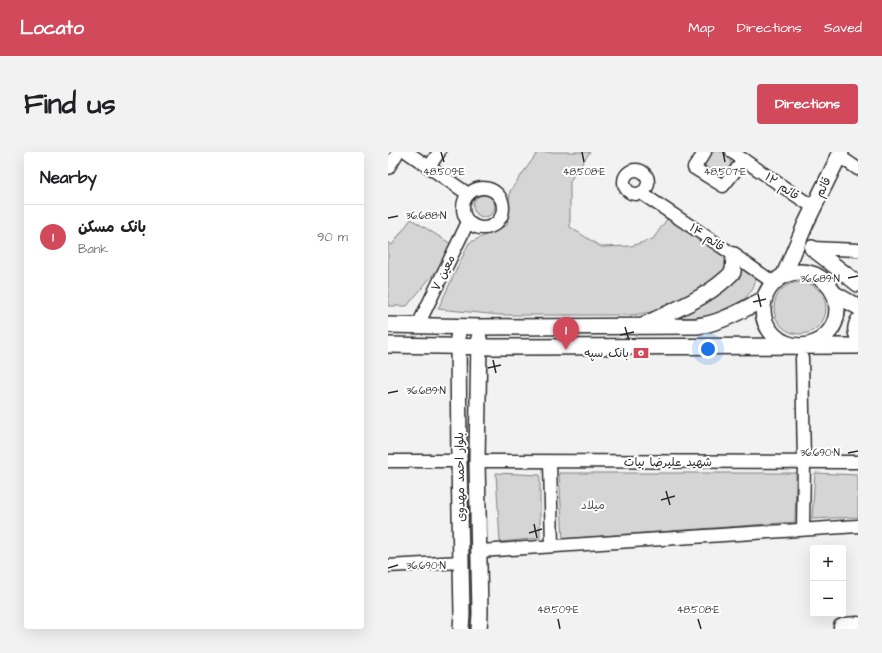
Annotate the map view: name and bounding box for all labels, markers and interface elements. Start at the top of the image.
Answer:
text: Locato [20,15,84,42]
text: Map [688,18,715,38]
text: Directions [737,18,802,38]
text: Saved [824,18,862,38]
button: Directions [757,84,858,124]
text: Find us [24,85,115,124]
text: 48.509°E [423,165,465,179]
text: 48.508°E [563,165,605,179]
text: 48.507°E [704,165,746,179]
text: Nearby [40,166,97,190]
street label: قائم ۱۲ [761,169,802,204]
street label: قائم [811,174,836,200]
text: 36.688°N [406,209,446,223]
text: بانک مسکن [78,217,146,238]
street label: قائم ۱۴ [686,219,728,255]
text: 1 [52,228,54,246]
text: 90 m [317,228,348,246]
text: Bank [78,240,108,258]
street label: معین ۷ [427,252,459,294]
text: 36.689°N [800,272,840,286]
pin: 1 [553,317,579,350]
your location [698,339,718,359]
bank icon: بانک سپه [632,344,650,362]
place label: بانک سپه [584,345,629,362]
text: 36.689°N [406,384,446,398]
street label: بلوار احمد مهدوی [451,432,470,522]
text: 36.690°N [800,446,840,460]
street label: شهید علیرضا بیات [624,454,712,471]
park label: میلاد [581,497,605,514]
map controls [810,545,846,617]
button: + [810,545,846,581]
text: 36.690°N [406,559,446,573]
button: − [810,581,846,617]
text: 48.509°E [537,603,579,617]
text: 48.508°E [677,603,719,617]

